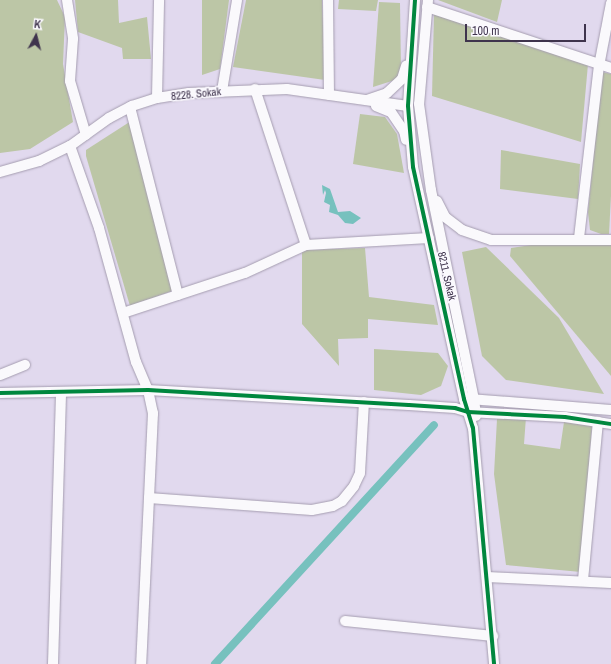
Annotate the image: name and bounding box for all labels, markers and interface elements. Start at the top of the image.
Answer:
north arrow [16,16,56,56]
scale bar [467,16,588,42]
text: K [33,17,42,31]
text: 100 m [472,23,499,39]
street label: 8228. Sokak [170,85,222,103]
street label: 8211. Sokak [435,250,459,302]

